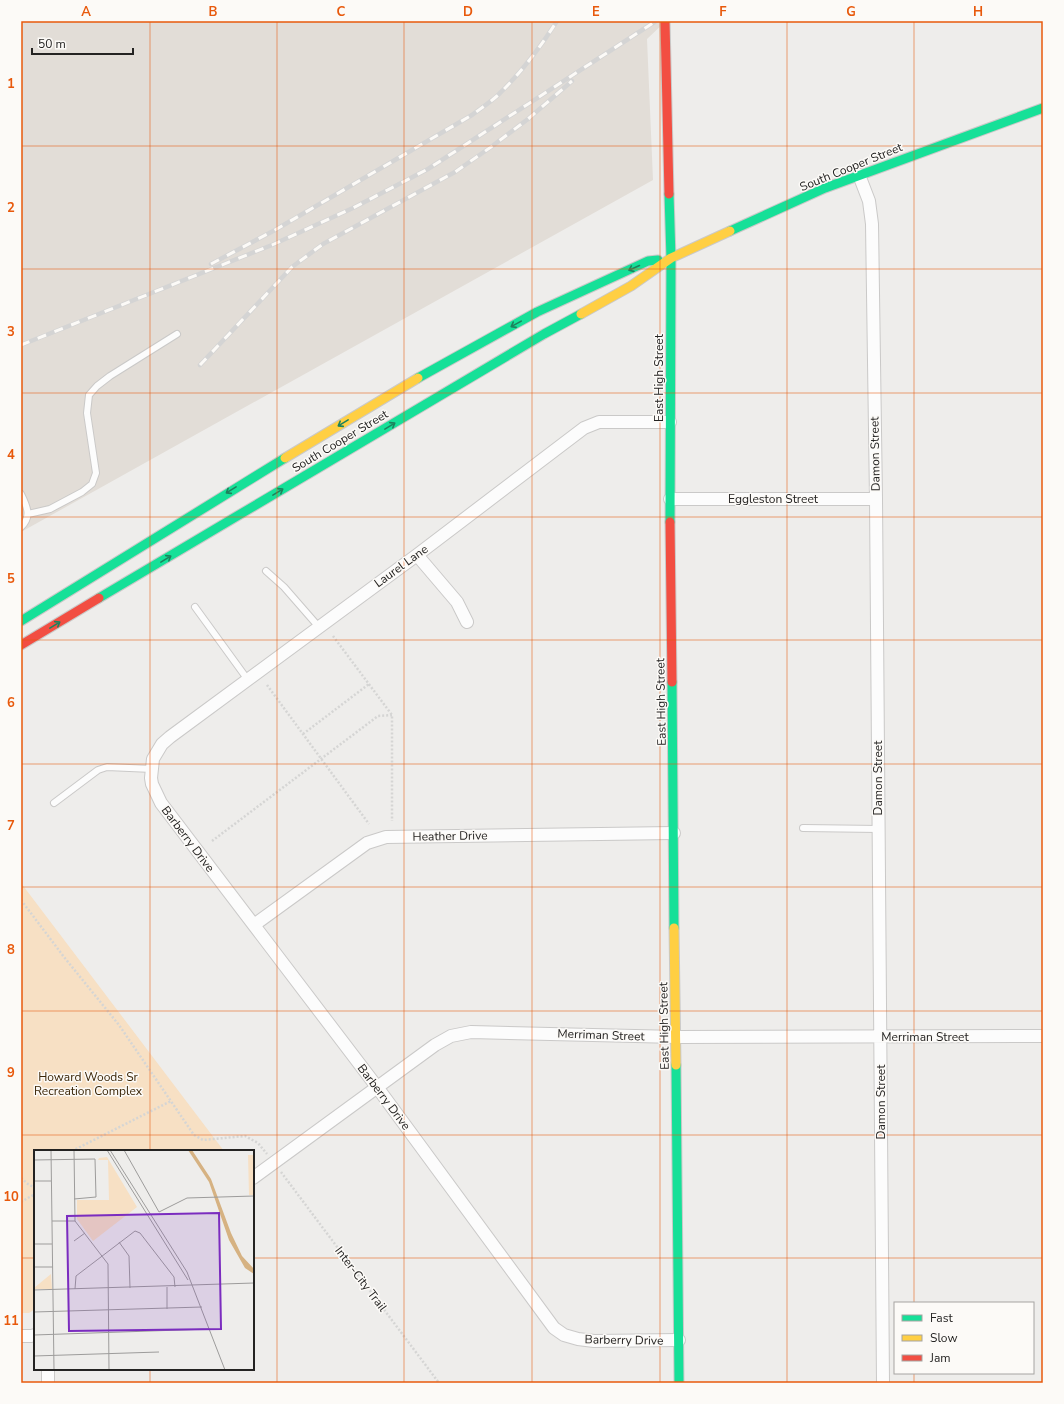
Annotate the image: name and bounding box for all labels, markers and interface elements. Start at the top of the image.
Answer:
text: A [81,3,91,21]
text: B [209,3,218,21]
text: C [337,3,346,21]
text: D [463,3,473,21]
text: E [592,3,600,21]
text: F [719,3,727,21]
text: G [846,3,856,21]
text: H [973,3,983,21]
scale bar [32,30,133,56]
text: 50 m [38,36,66,52]
text: 1 [7,75,15,93]
street label: South Cooper Street [797,139,905,195]
text: 2 [7,199,15,217]
one-way arrow [628,265,640,272]
one-way arrow [510,320,522,328]
text: 3 [7,323,15,341]
street label: East High Street [651,333,667,422]
street label: South Cooper Street [289,406,392,476]
street label: Damon Street [866,416,884,492]
one-way arrow [337,419,349,427]
one-way arrow [384,421,396,429]
text: 4 [7,446,15,464]
one-way arrow [226,486,237,494]
one-way arrow [272,488,284,496]
street label: Eggleston Street [728,491,819,507]
street label: Laurel Lane [371,541,431,591]
one-way arrow [160,554,172,562]
text: 5 [7,570,15,588]
one-way arrow [48,621,60,629]
street label: East High Street [652,657,670,746]
text: 6 [7,694,15,712]
street label: Damon Street [870,740,886,815]
street label: Barberry Drive [158,803,218,875]
text: 7 [7,817,15,835]
street label: Heather Drive [412,827,488,845]
text: 8 [7,941,15,959]
street label: East High Street [655,981,673,1070]
street label: Merriman Street [557,1025,646,1045]
street label: Merriman Street [881,1029,969,1045]
street label: Barberry Drive [354,1061,414,1133]
text: 9 [7,1064,15,1082]
street label: Damon Street [873,1064,889,1139]
park label: Howard Woods Sr Recreation Complex [34,1069,143,1099]
inset map [34,1150,254,1370]
text: 10 [3,1188,19,1206]
street label: Inter-City Trail [331,1243,391,1315]
legend [894,1302,1034,1374]
text: Fast [930,1310,953,1326]
text: 11 [3,1312,19,1330]
text: Slow [930,1330,958,1346]
street label: Barberry Drive [584,1331,664,1349]
text: Jam [929,1350,951,1366]

